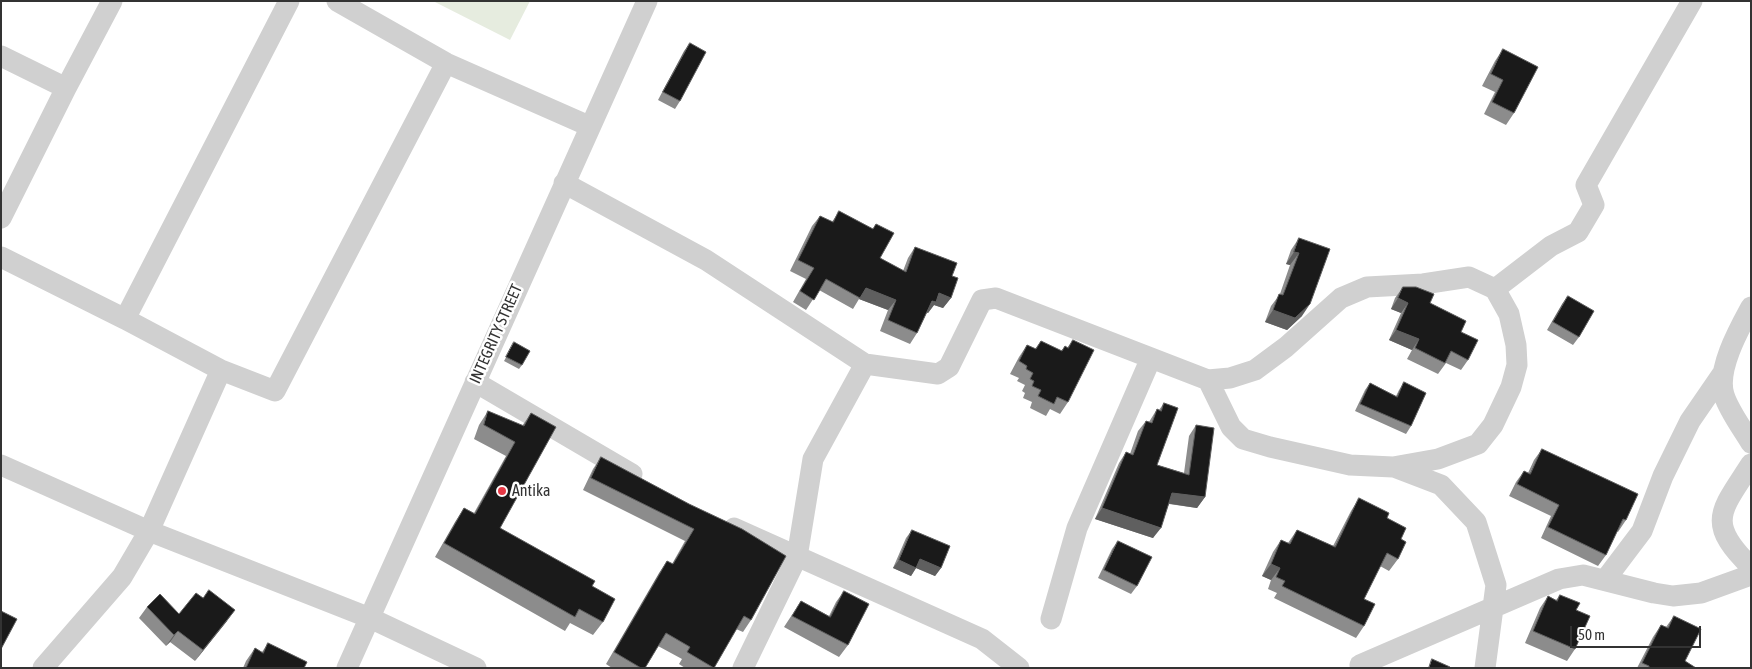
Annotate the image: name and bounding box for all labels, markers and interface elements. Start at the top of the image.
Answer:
street label: INTEGRITY STREET [466,281,526,387]
place label: Antika [512,481,550,501]
marker: Antika [496,485,508,497]
scale bar [1572,616,1703,648]
text: 50 m [1578,626,1605,643]

